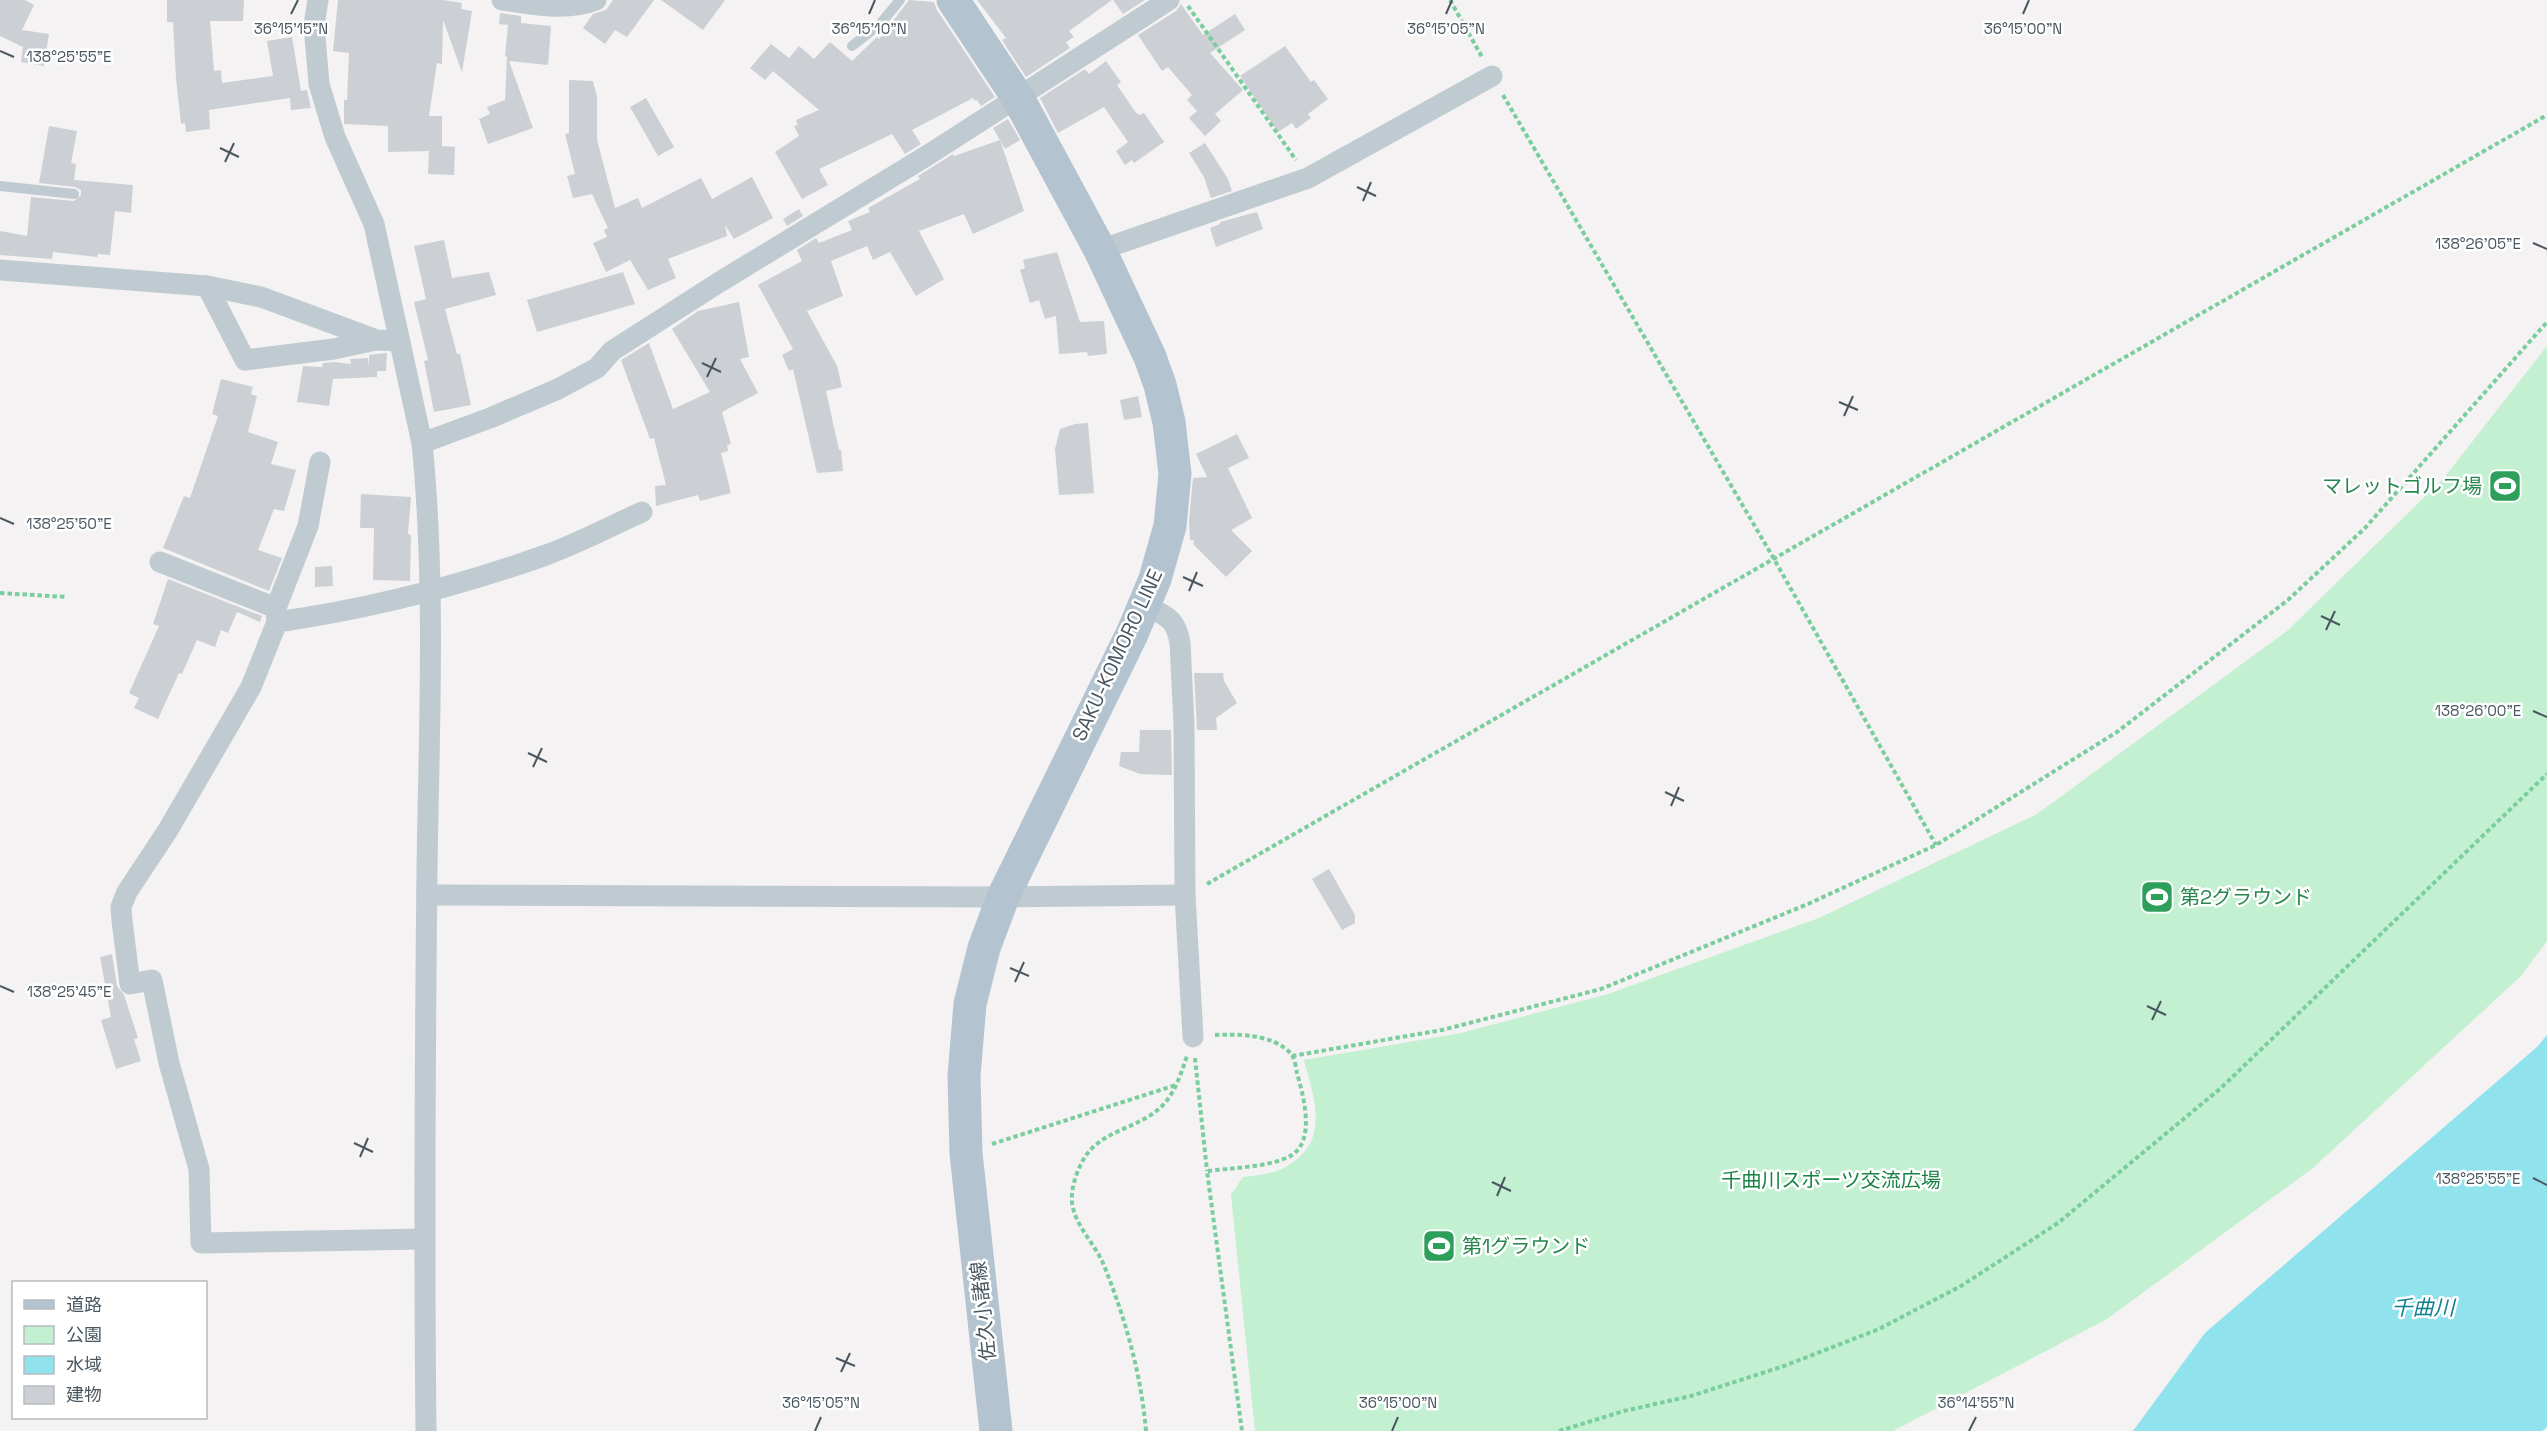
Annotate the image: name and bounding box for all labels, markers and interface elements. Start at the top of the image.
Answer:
text: 36°15'15"N [254,19,328,38]
text: 36°15'10"N [831,19,907,38]
text: 36°15'05"N [1407,19,1485,38]
text: 36°15'00"N [1984,19,2062,38]
text: 138°25'55"E [27,47,111,66]
text: 138°26'05"E [2435,234,2521,253]
sports icon: マレットゴルフ場 [2487,468,2523,504]
place label: マレットゴルフ場 [2322,473,2482,499]
text: 138°25'50"E [26,514,112,533]
street label: SAKU-KOMORO LINE [1066,565,1168,745]
text: 138°26'00"E [2435,701,2521,720]
sports icon: 第2グラウンド [2139,879,2175,915]
place label: 第2グラウンド [2180,884,2312,910]
text: 138°25'45"E [27,982,111,1001]
park label: 千曲川スポーツ交流広場 [1721,1167,1941,1193]
text: 138°25'55"E [2436,1169,2520,1188]
sports icon: 第1グラウンド [1421,1228,1457,1264]
place label: 第1グラウンド [1462,1233,1590,1259]
street label: 佐久小諸線 [965,1260,1001,1362]
legend [12,1281,207,1419]
text: 道路 [66,1293,102,1316]
water label: 千曲川 [2392,1294,2456,1321]
text: 公園 [66,1323,102,1346]
text: 水域 [66,1353,102,1376]
text: 建物 [66,1383,102,1406]
text: 36°15'05"N [782,1393,860,1412]
text: 36°15'00"N [1359,1393,1437,1412]
text: 36°14'55"N [1937,1393,2015,1412]

